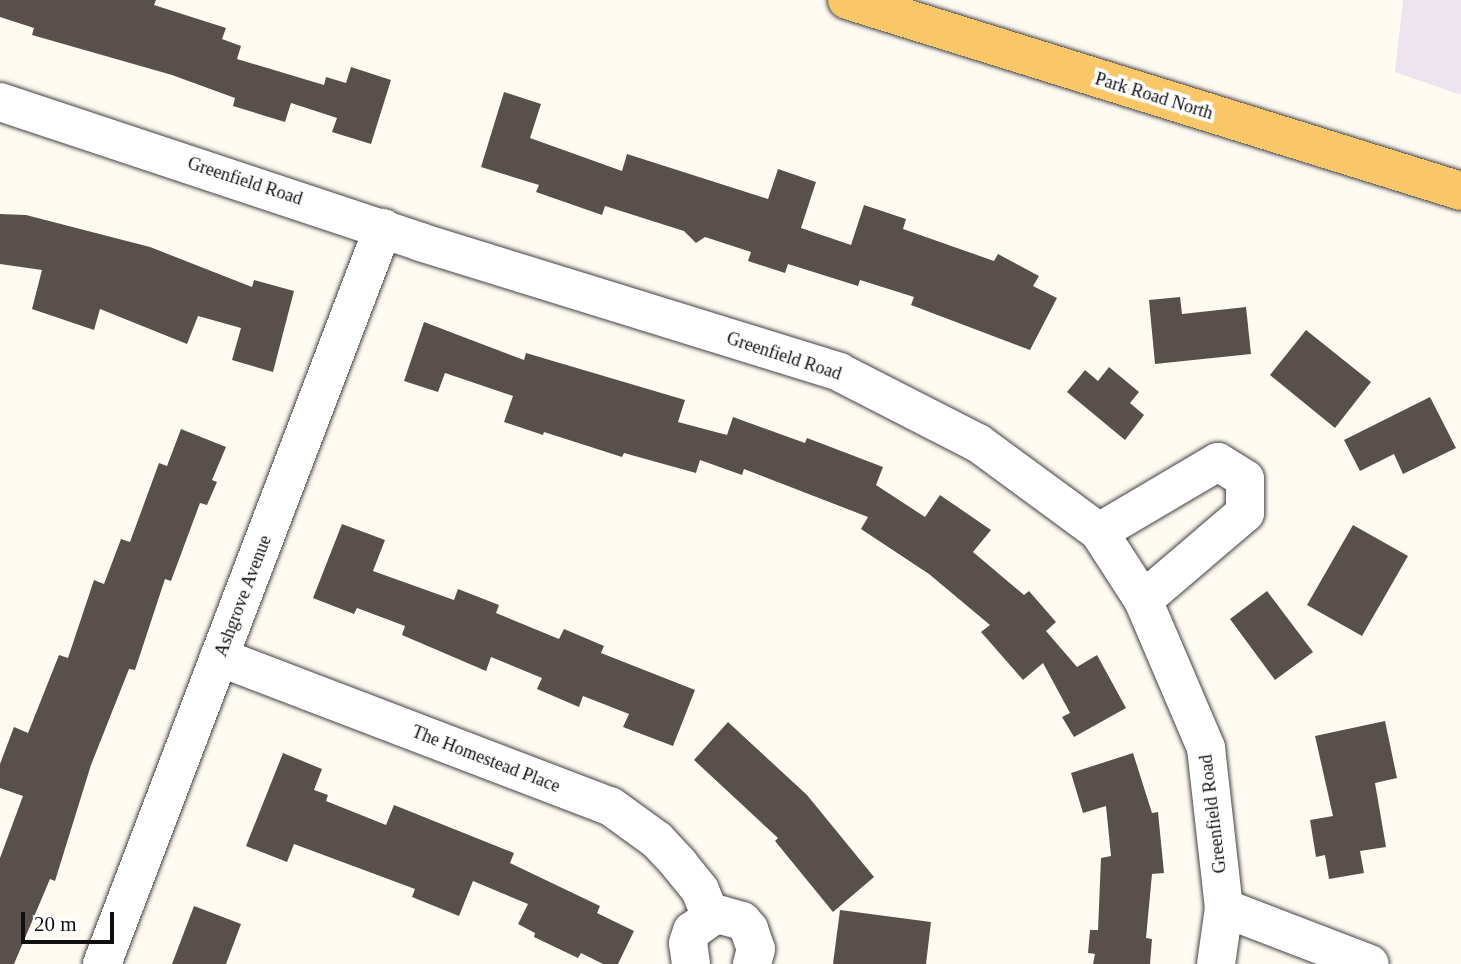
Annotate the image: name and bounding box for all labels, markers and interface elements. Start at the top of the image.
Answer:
street label: Park Road North [1093,68,1215,124]
street label: Greenfield Road [185,152,305,210]
street label: Greenfield Road [724,327,844,385]
street label: Ashgrove Avenue [210,532,276,660]
street label: The Homestead Place [409,721,563,797]
street label: Greenfield Road [1195,753,1231,875]
scale bar [24,898,117,942]
text: 20 m [34,912,77,936]

